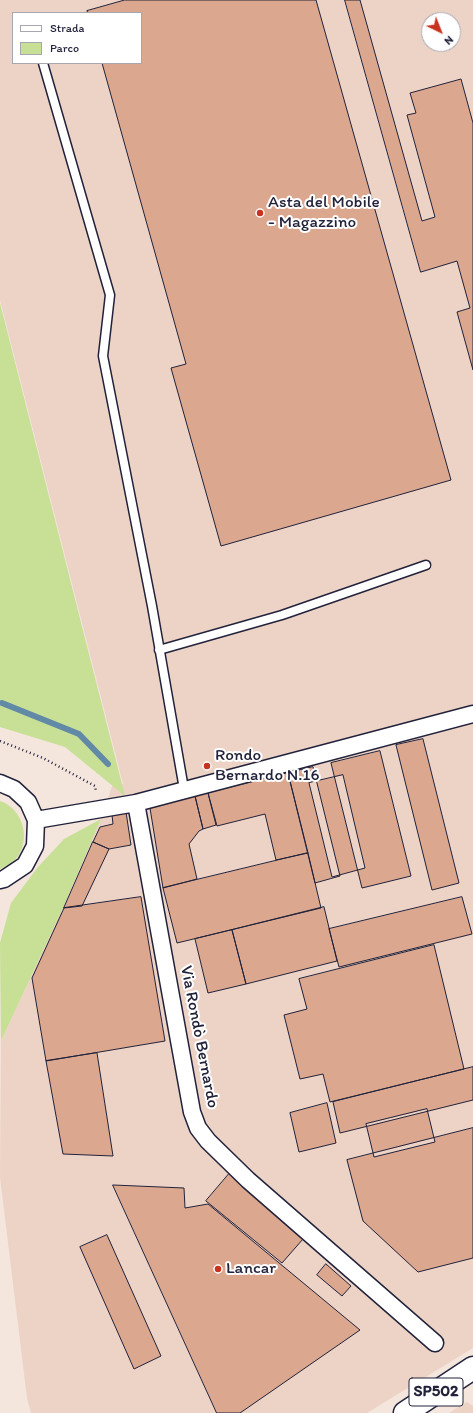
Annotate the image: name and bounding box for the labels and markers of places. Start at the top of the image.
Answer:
place label: Asta del Mobile - Magazzino [268,193,380,233]
marker: Asta del Mobile - Magazzino [255,208,265,218]
place label: Rondo Bernardo N.16 [215,746,319,786]
marker: Rondo Bernardo N.16 [202,761,212,771]
place label: Lancar [226,1259,276,1279]
marker: Lancar [213,1264,223,1274]

